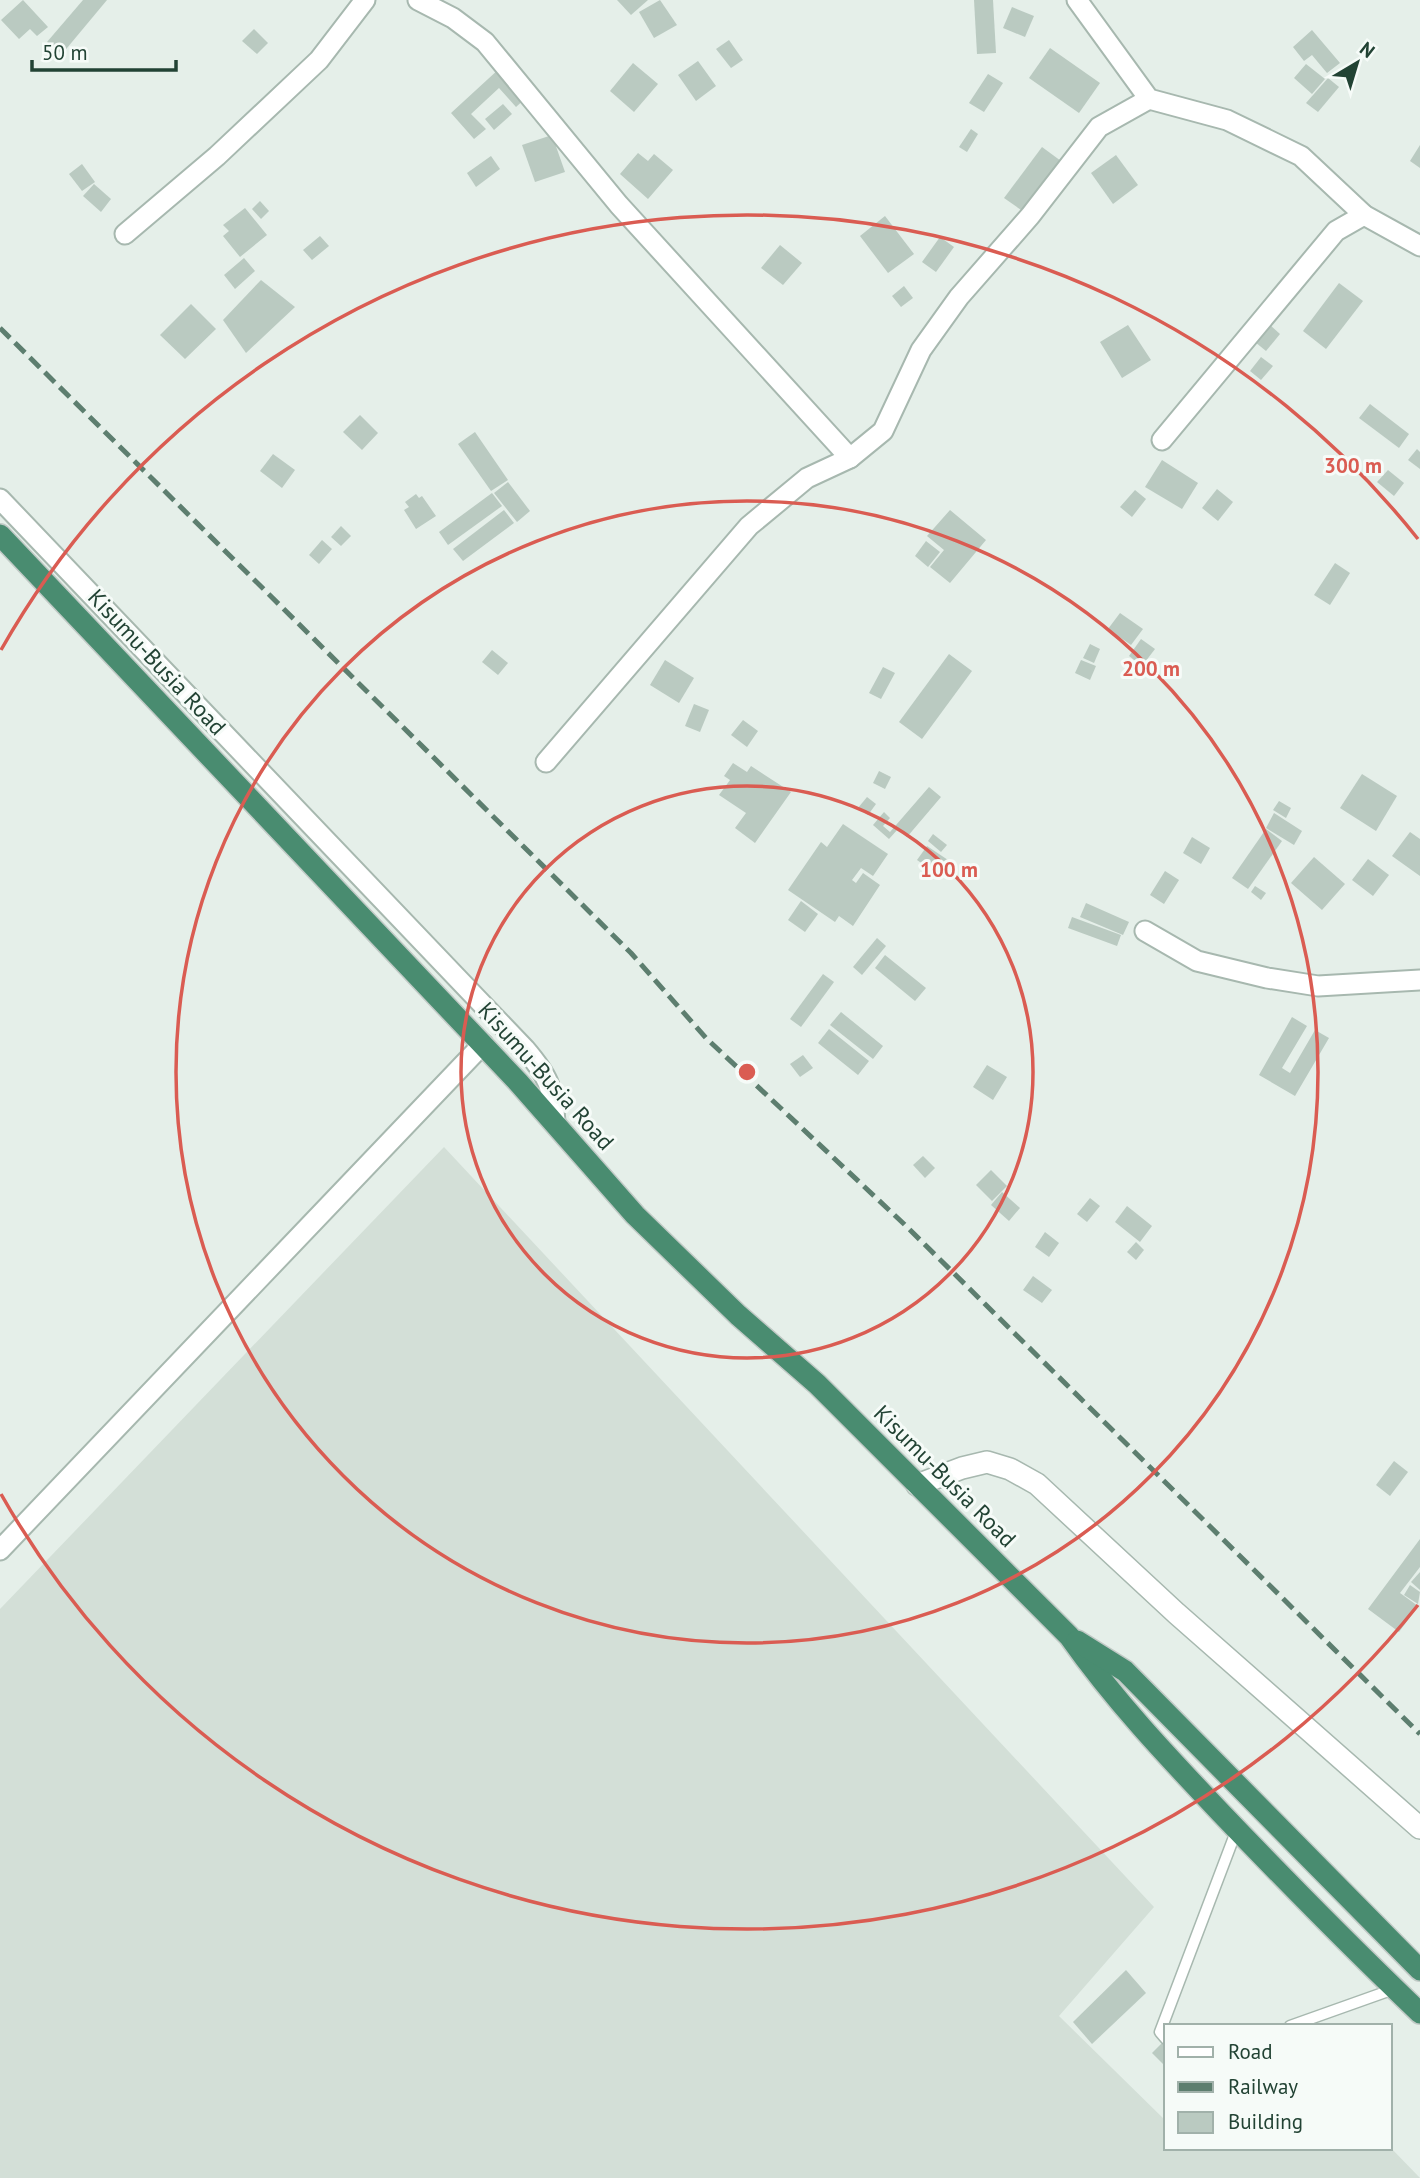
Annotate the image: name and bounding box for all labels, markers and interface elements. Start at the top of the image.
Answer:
scale bar [32,28,175,72]
north arrow [1322,28,1392,98]
text: N [1355,36,1380,63]
text: 50 m [42,39,88,66]
text: 300 m [1324,452,1382,479]
street label: Kisumu-Busia Road [82,582,233,741]
text: 200 m [1122,655,1180,682]
text: 100 m [920,856,978,883]
street label: Kisumu-Busia Road [472,996,621,1156]
centre of rings [735,1060,759,1084]
street label: Kisumu-Busia Road [868,1398,1023,1553]
legend [1164,2024,1392,2150]
text: Road [1228,2038,1272,2065]
text: Railway [1228,2073,1298,2100]
text: Building [1228,2108,1303,2135]

